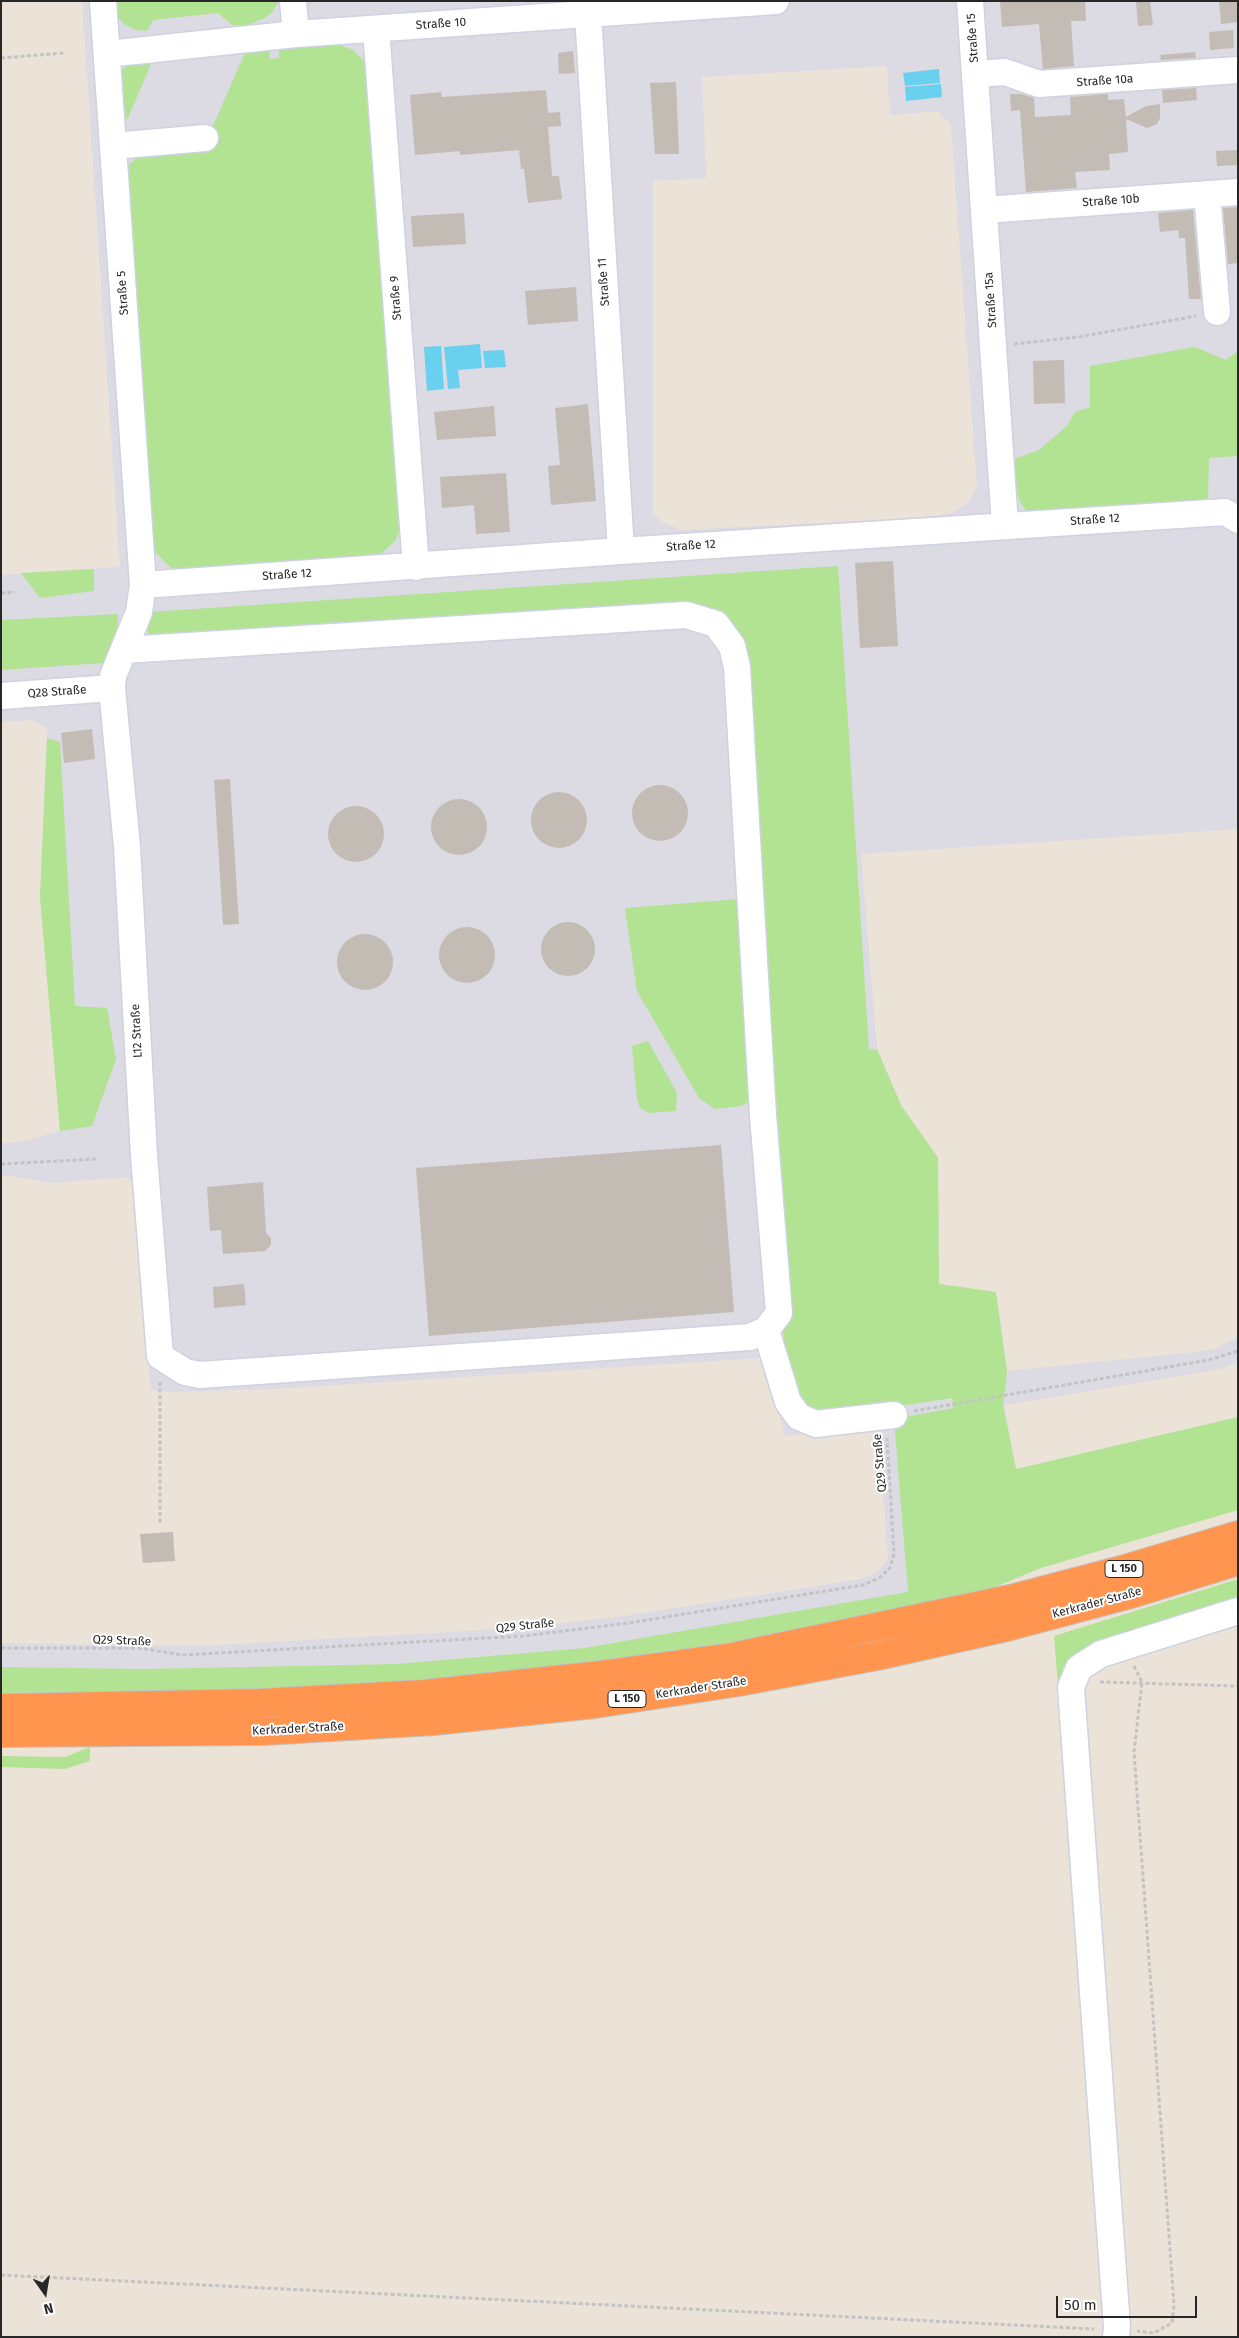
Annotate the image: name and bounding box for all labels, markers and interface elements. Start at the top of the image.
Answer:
street label: Straße 15 [964,13,982,63]
street label: Straße 10 [415,15,467,33]
street label: Straße 10a [1076,72,1134,90]
street label: Straße 10b [1082,192,1140,210]
street label: Straße 11 [595,257,613,307]
street label: Straße 5 [114,270,132,316]
street label: Straße 15a [982,271,1000,329]
street label: Straße 9 [387,275,405,321]
street label: Straße 12 [1070,511,1120,529]
street label: Straße 12 [666,537,716,555]
street label: Straße 12 [262,566,312,584]
street label: Q28 Straße [27,683,87,701]
street label: L12 Straße [128,1004,146,1058]
street label: Q29 Straße [870,1433,890,1493]
road number: L 150 [1105,1560,1143,1578]
street label: Kerkrader Straße [1051,1584,1143,1622]
street label: Q29 Straße [495,1616,555,1636]
street label: Q29 Straße [92,1633,152,1649]
street label: Kerkrader Straße [655,1674,747,1702]
road number: L 150 [608,1690,646,1708]
street label: Kerkrader Straße [252,1719,344,1739]
north arrow [20,2268,70,2318]
scale bar [1059,2286,1200,2318]
text: 50 m [1064,2296,1097,2314]
text: N [42,2299,55,2317]

